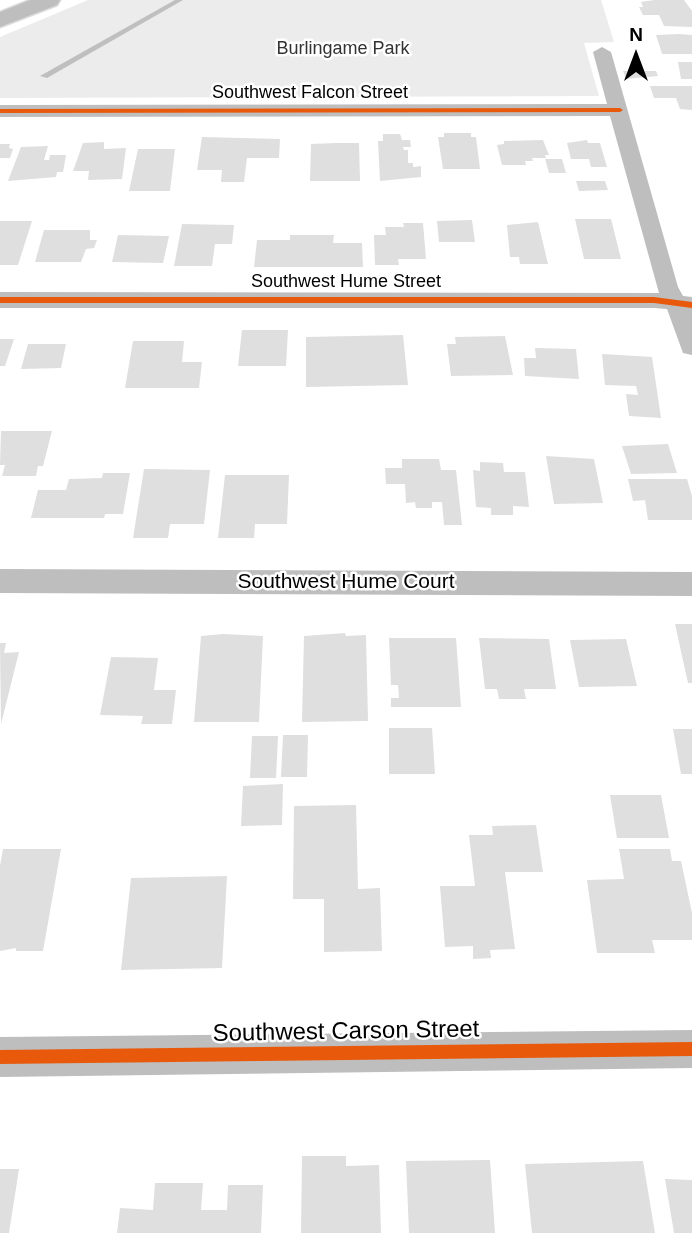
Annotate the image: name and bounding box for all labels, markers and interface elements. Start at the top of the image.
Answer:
north arrow [601,21,671,91]
text: N [629,24,643,45]
park label: Burlingame Park [276,38,410,60]
street label: Southwest Falcon Street [212,82,408,104]
street label: Southwest Hume Street [251,271,441,293]
street label: Southwest Hume Court [237,569,455,595]
street label: Southwest Carson Street [212,1015,480,1049]

